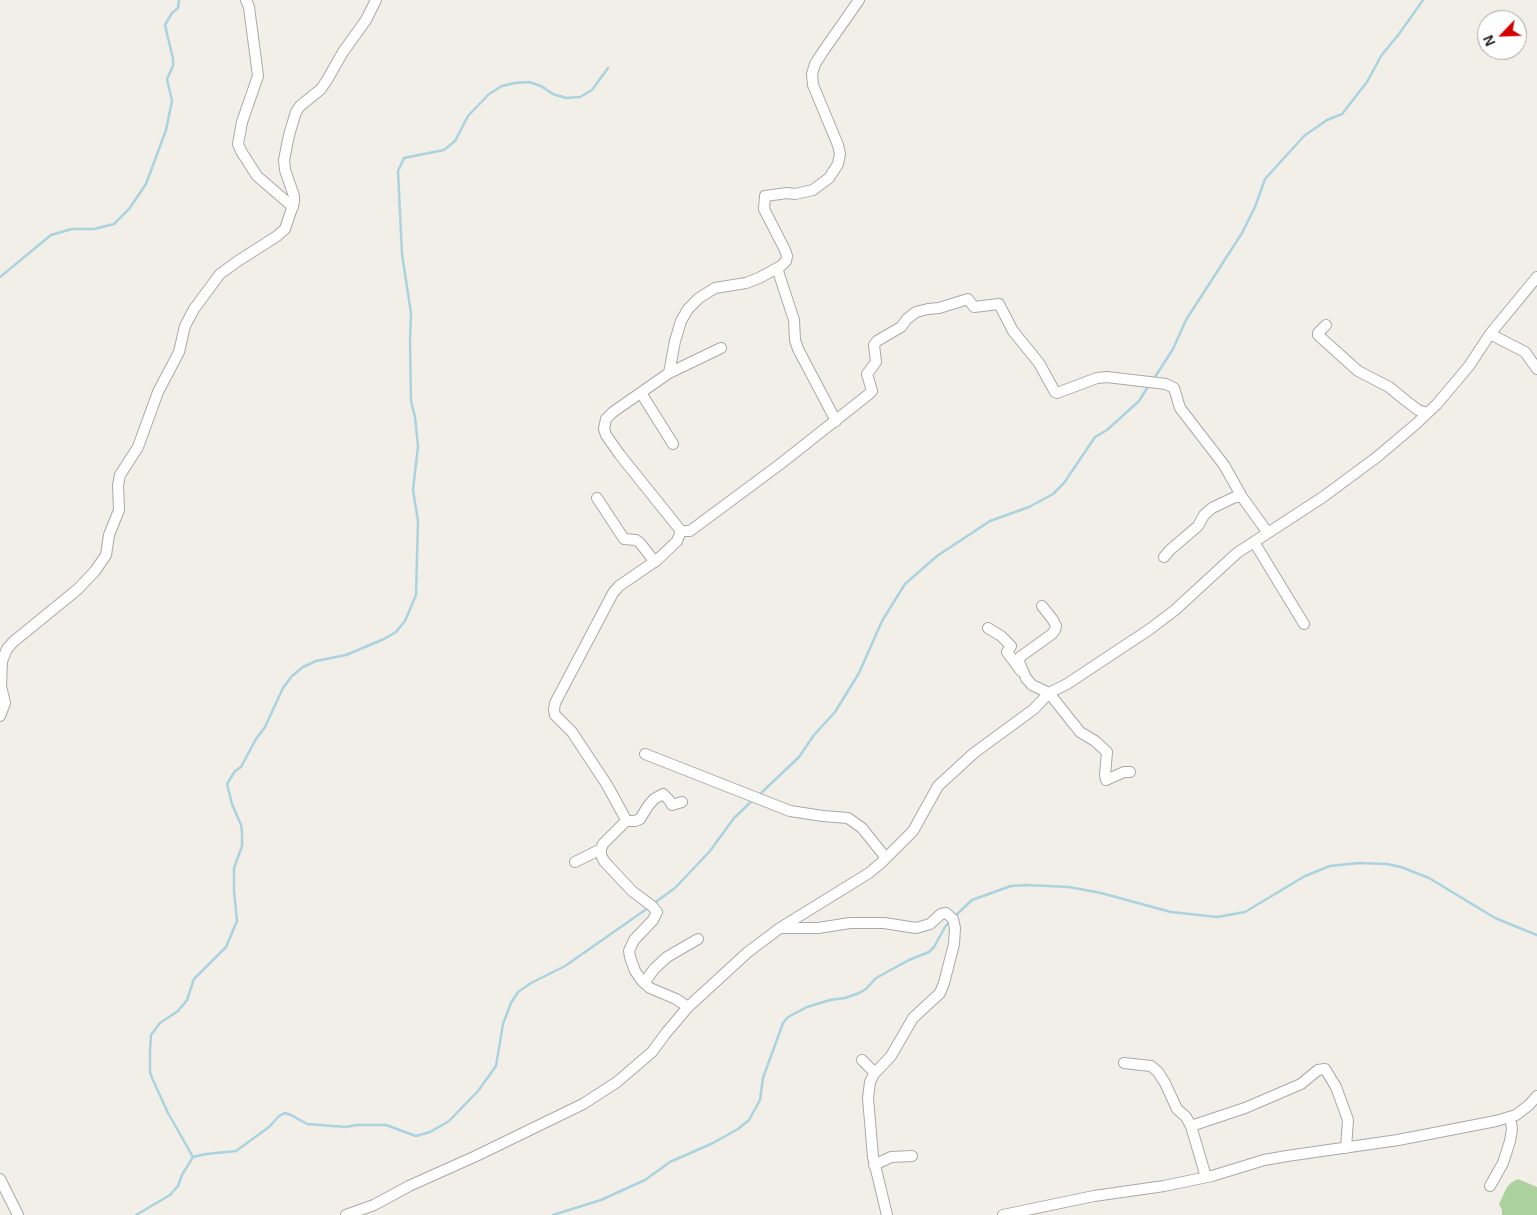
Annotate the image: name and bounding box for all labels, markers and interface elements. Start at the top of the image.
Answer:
north arrow [1477,10,1527,60]
text: N [1480,33,1499,49]

